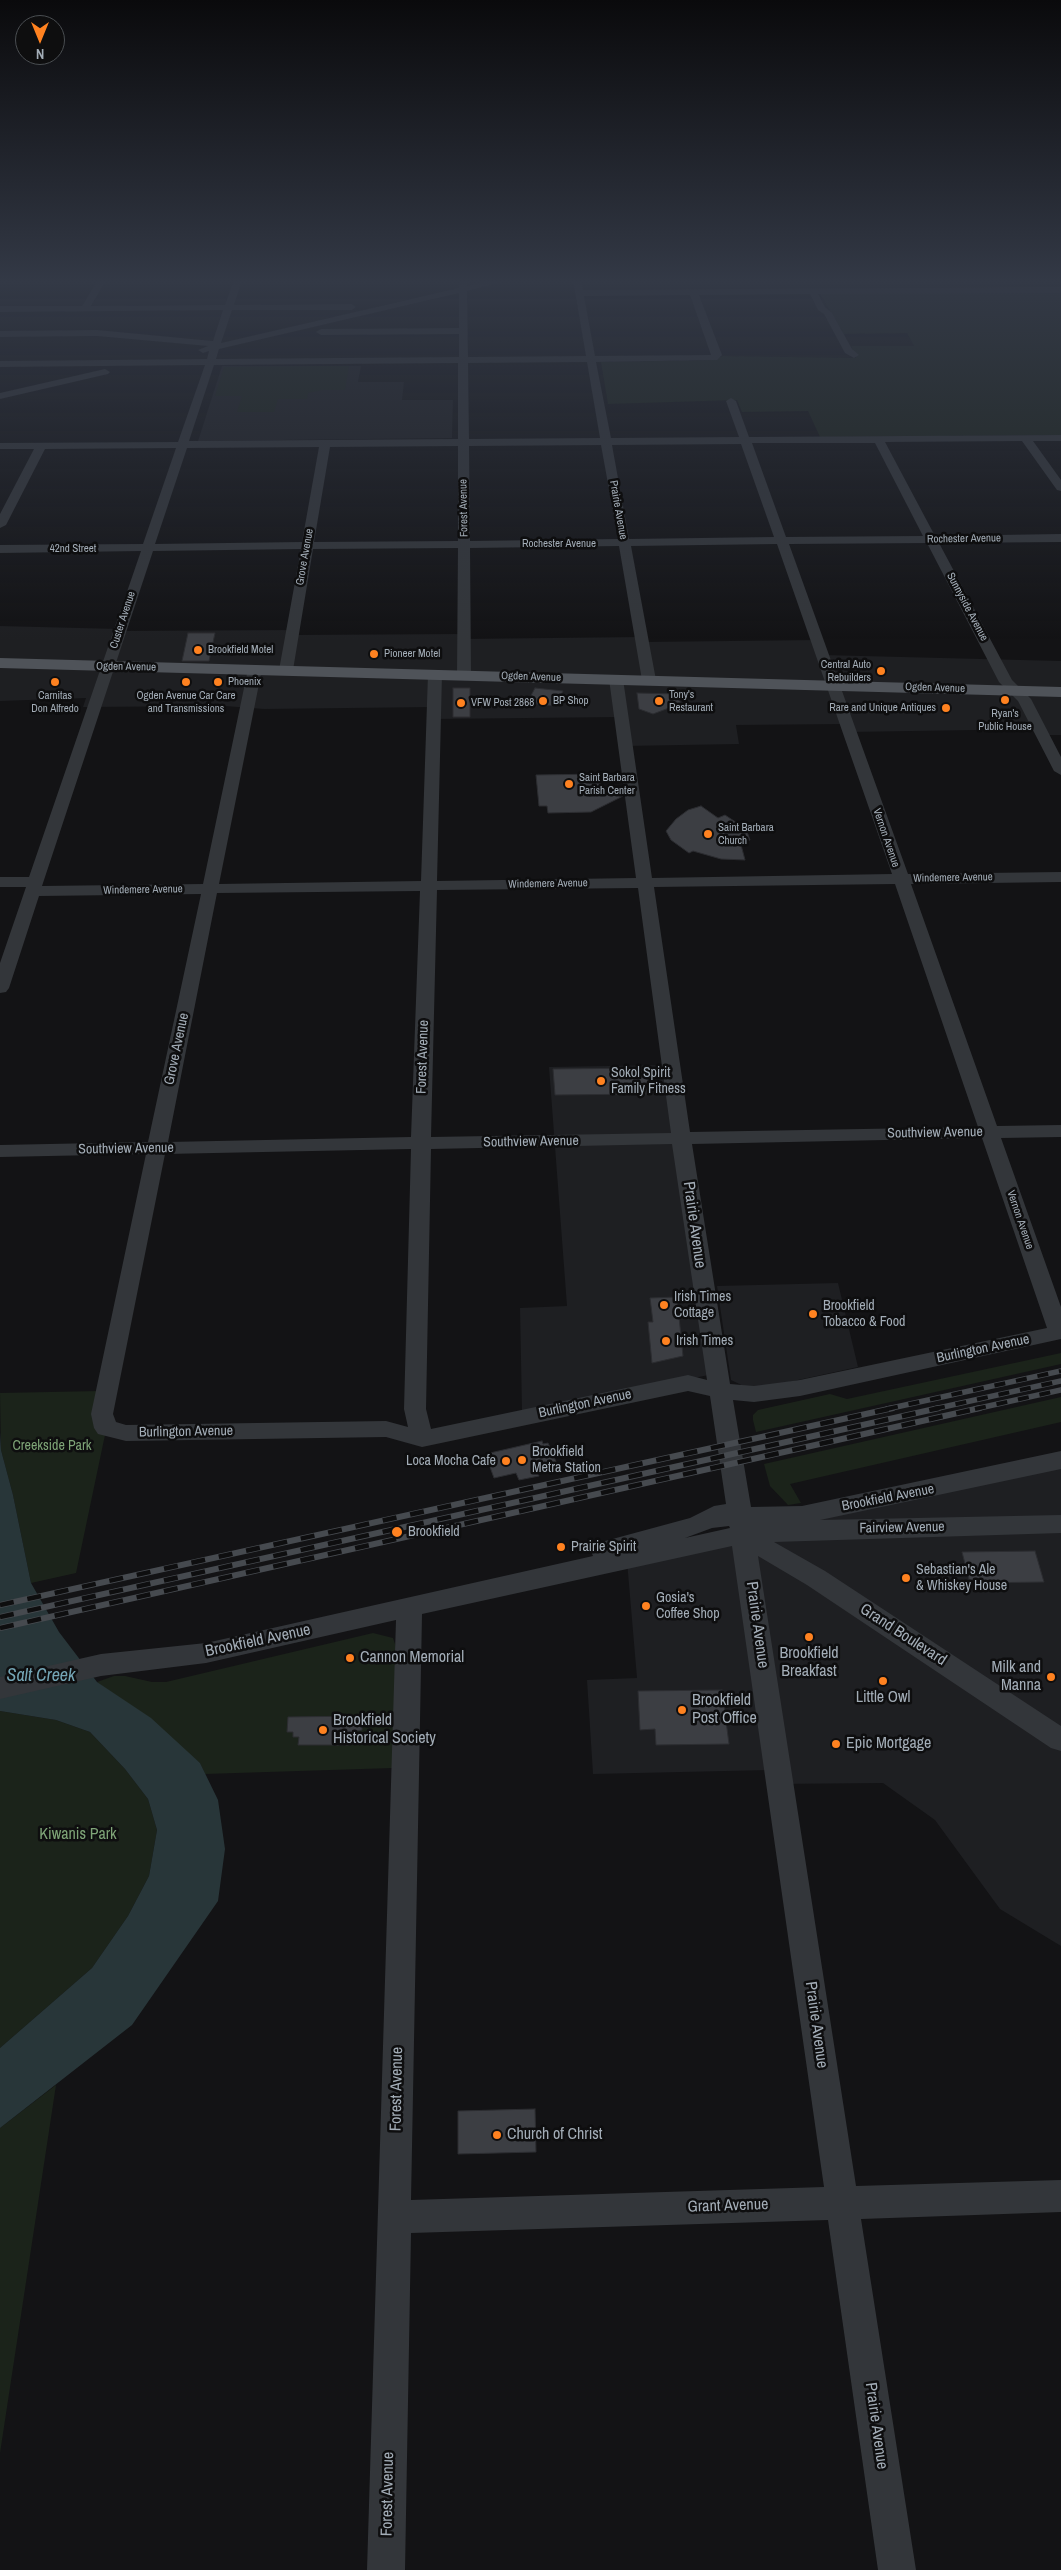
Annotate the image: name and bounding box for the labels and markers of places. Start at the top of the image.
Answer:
place label: Brookfield Motel [208,643,273,657]
marker: Brookfield Motel [192,644,204,656]
place label: Pioneer Motel [384,647,440,661]
marker: Pioneer Motel [368,648,380,660]
place label: Central Auto Rebuilders [821,658,871,684]
marker: Central Auto Rebuilders [875,665,887,677]
place label: Phoenix [228,675,261,689]
marker: Carnitas Don Alfredo [49,676,61,688]
marker: Ogden Avenue Car Care and Transmissions [180,676,192,688]
marker: Phoenix [212,676,224,688]
place label: Tony's Restaurant [669,688,713,714]
place label: Carnitas Don Alfredo [31,689,79,715]
place label: Ogden Avenue Car Care and Transmissions [136,689,236,715]
place label: BP Shop [553,694,589,708]
marker: Ryan's Public House [999,694,1011,706]
marker: BP Shop [537,695,549,707]
marker: Tony's Restaurant [653,695,665,707]
place label: VFW Post 2868 [471,696,534,710]
marker: VFW Post 2868 [455,697,467,709]
place label: Rare and Unique Antiques [829,701,936,715]
marker: Rare and Unique Antiques [940,702,952,714]
place label: Ryan's Public House [978,707,1032,733]
place label: Saint Barbara Parish Center [579,771,635,797]
marker: Saint Barbara Parish Center [563,778,575,790]
place label: Saint Barbara Church [718,821,774,847]
marker: Saint Barbara Church [702,828,714,840]
place label: Sokol Spirit Family Fitness [611,1065,686,1098]
marker: Sokol Spirit Family Fitness [595,1075,607,1087]
place label: Irish Times Cottage [674,1289,731,1321]
place label: Brookfield Tobacco & Food [823,1298,905,1330]
marker: Irish Times Cottage [658,1299,670,1311]
marker: Brookfield Tobacco & Food [807,1308,819,1320]
place label: Irish Times [676,1333,733,1349]
marker: Irish Times [660,1335,672,1347]
place label: Brookfield Metra Station [532,1444,601,1476]
place label: Loca Mocha Cafe [406,1453,496,1469]
marker: Brookfield Metra Station [516,1454,528,1466]
marker: Loca Mocha Cafe [500,1455,512,1467]
place label: Brookfield [408,1524,460,1540]
marker: Brookfield [390,1525,404,1539]
place label: Prairie Spirit [571,1539,636,1555]
marker: Prairie Spirit [555,1541,567,1553]
place label: Sebastian's Ale & Whiskey House [916,1562,1007,1594]
marker: Sebastian's Ale & Whiskey House [900,1572,912,1584]
place label: Gosia's Coffee Shop [656,1590,720,1622]
marker: Gosia's Coffee Shop [640,1600,652,1612]
marker: Brookfield Breakfast [803,1631,815,1643]
place label: Brookfield Breakfast [779,1644,839,1682]
place label: Cannon Memorial [360,1648,464,1668]
marker: Cannon Memorial [344,1652,356,1664]
place label: Milk and Manna [991,1658,1041,1696]
marker: Milk and Manna [1045,1671,1057,1683]
marker: Little Owl [877,1675,889,1687]
place label: Little Owl [856,1688,910,1708]
place label: Brookfield Post Office [692,1691,757,1729]
marker: Brookfield Post Office [676,1704,688,1716]
place label: Brookfield Historical Society [333,1711,436,1749]
marker: Brookfield Historical Society [317,1724,329,1736]
place label: Epic Mortgage [846,1734,931,1754]
marker: Epic Mortgage [830,1738,842,1750]
place label: Church of Christ [507,2125,603,2145]
marker: Church of Christ [491,2129,503,2141]

